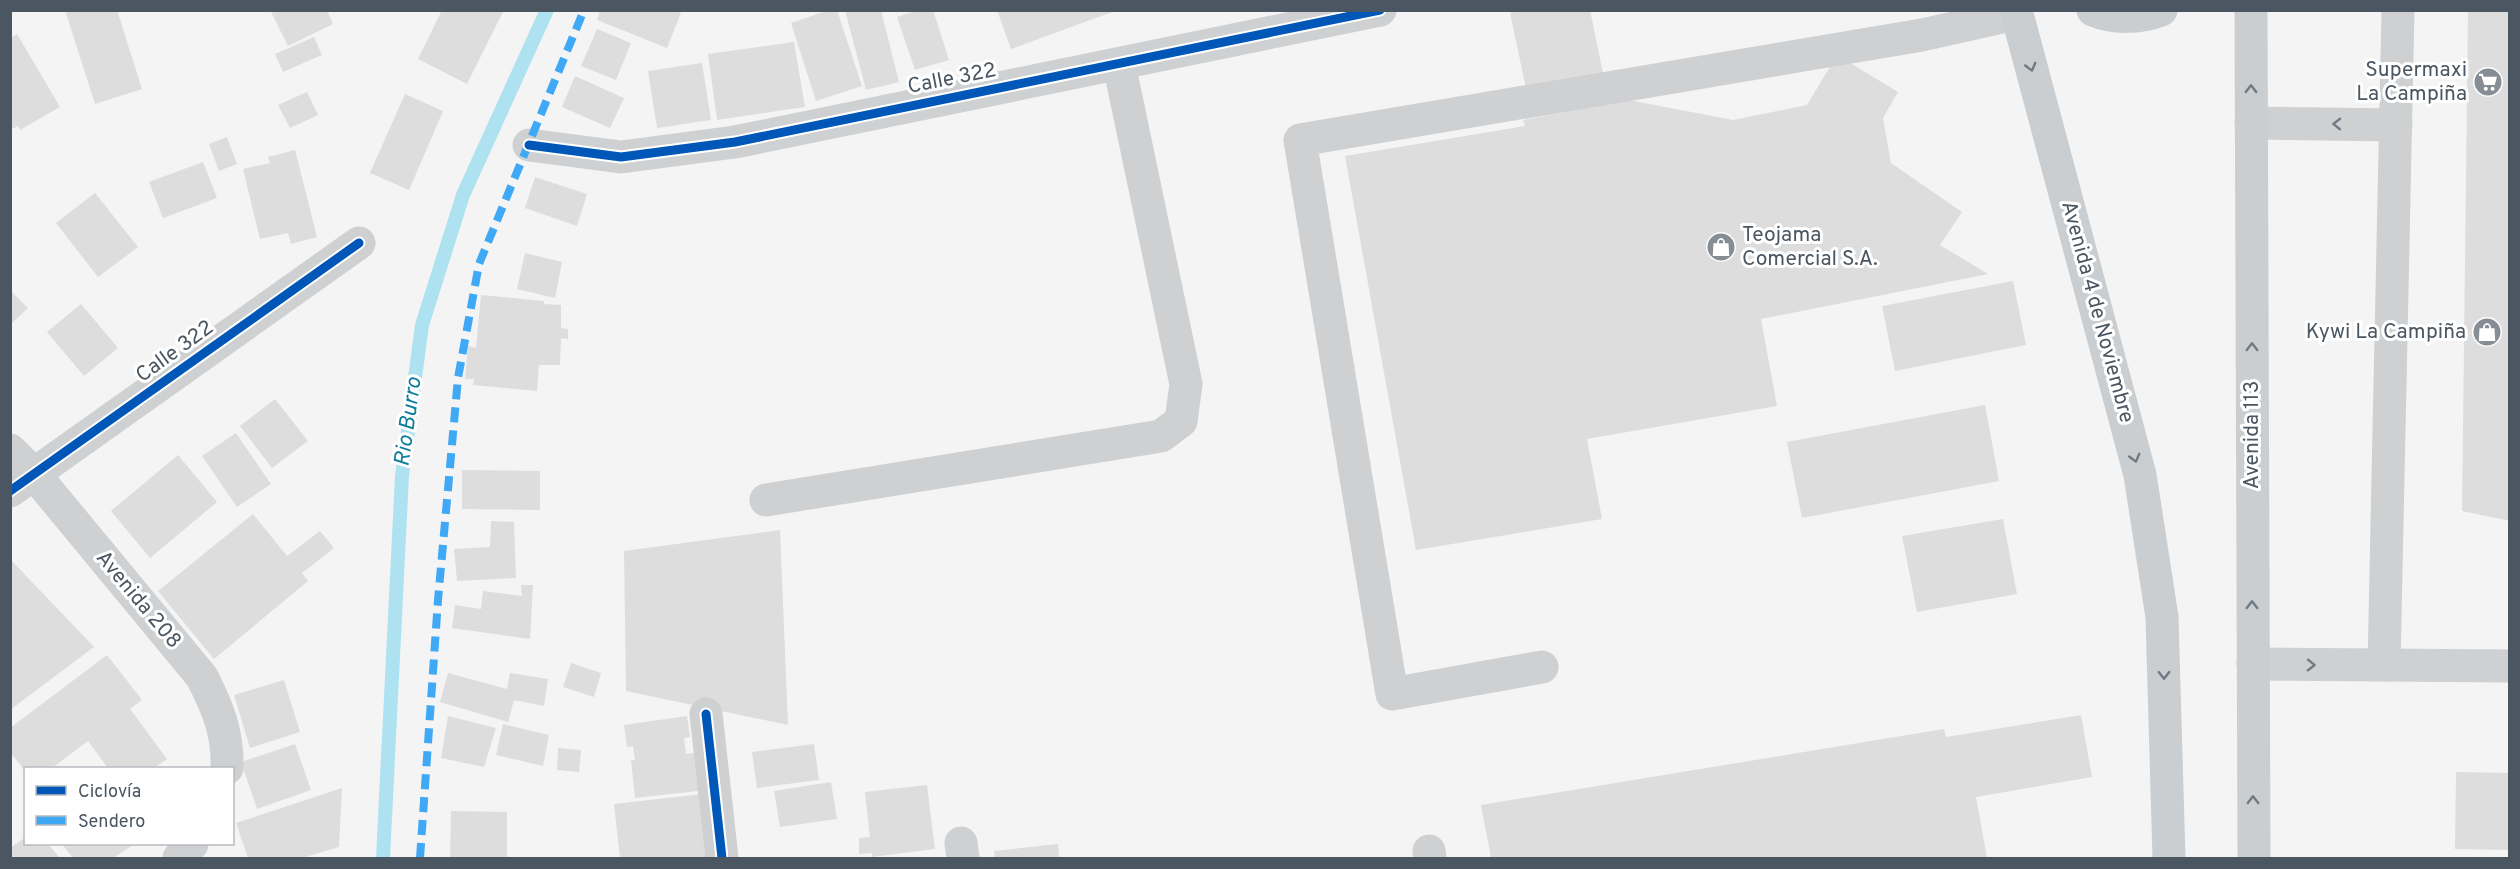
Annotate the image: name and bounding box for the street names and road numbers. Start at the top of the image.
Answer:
street label: Calle 322 [905,57,999,101]
street label: Avenida 4 de Noviembre [2054,198,2140,426]
street label: Calle 322 [131,315,219,389]
street label: Avenida 113 [2239,381,2266,489]
street label: Avenida 208 [89,546,187,654]

